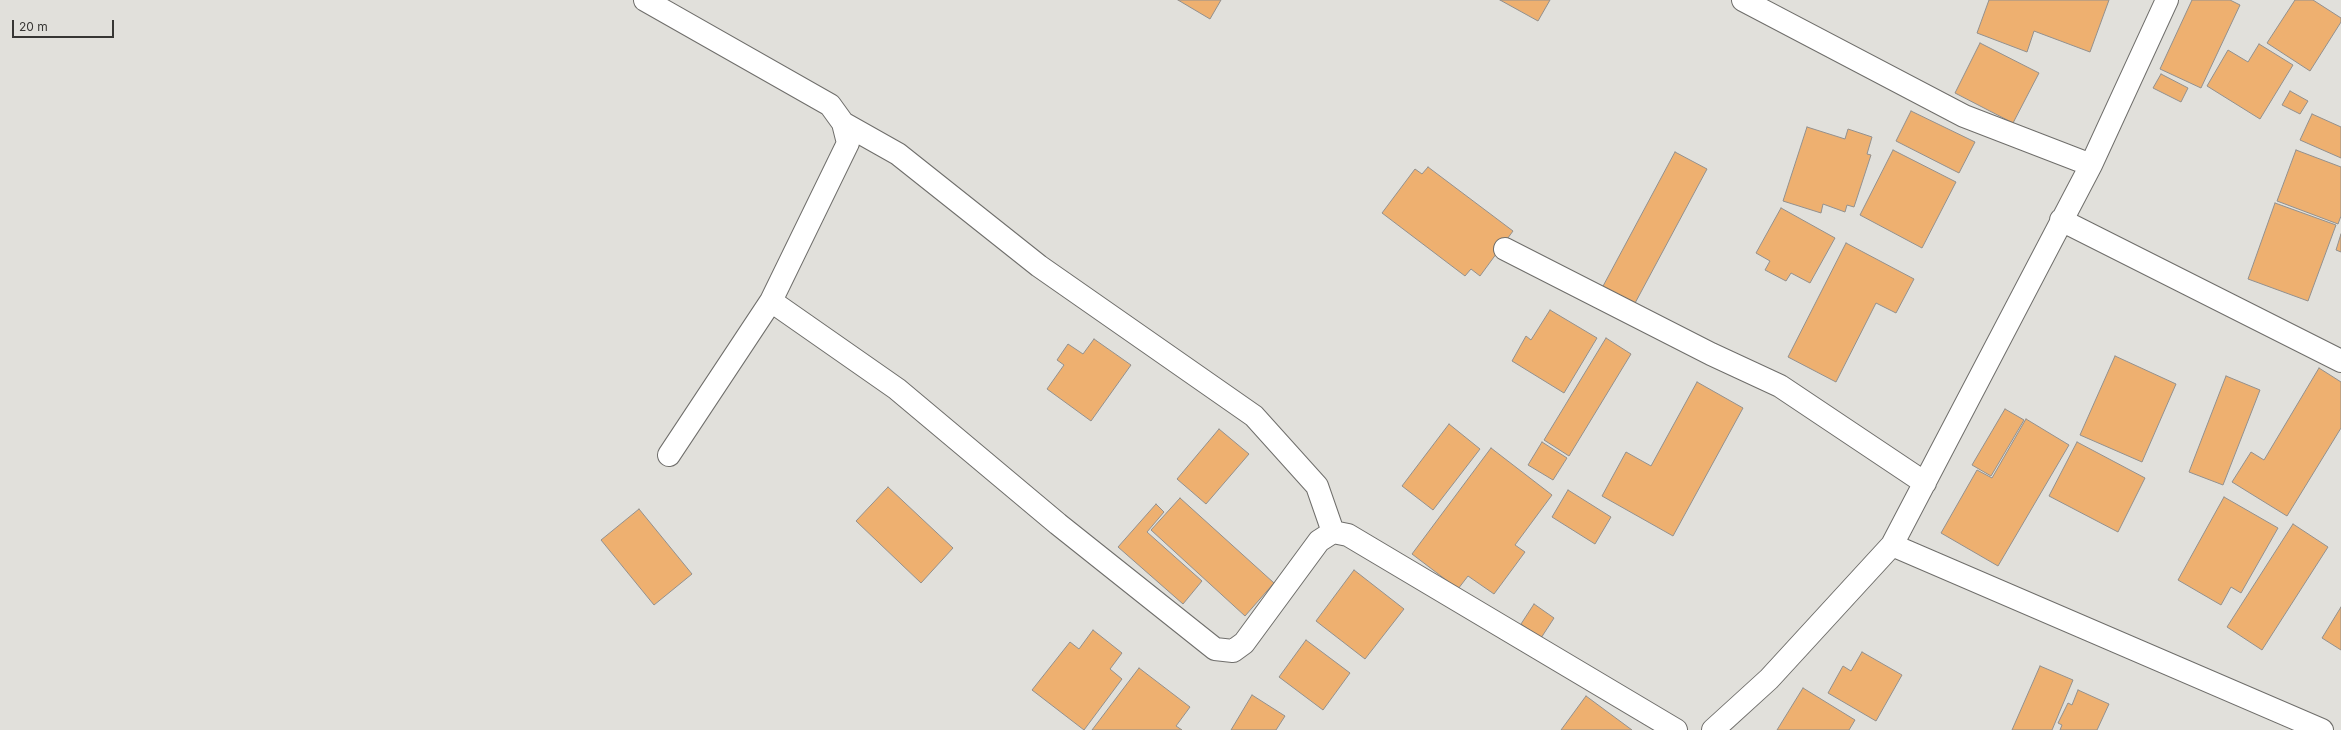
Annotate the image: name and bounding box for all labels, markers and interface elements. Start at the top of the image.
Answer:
scale bar [14,12,116,38]
text: 20 m [19,19,48,34]

